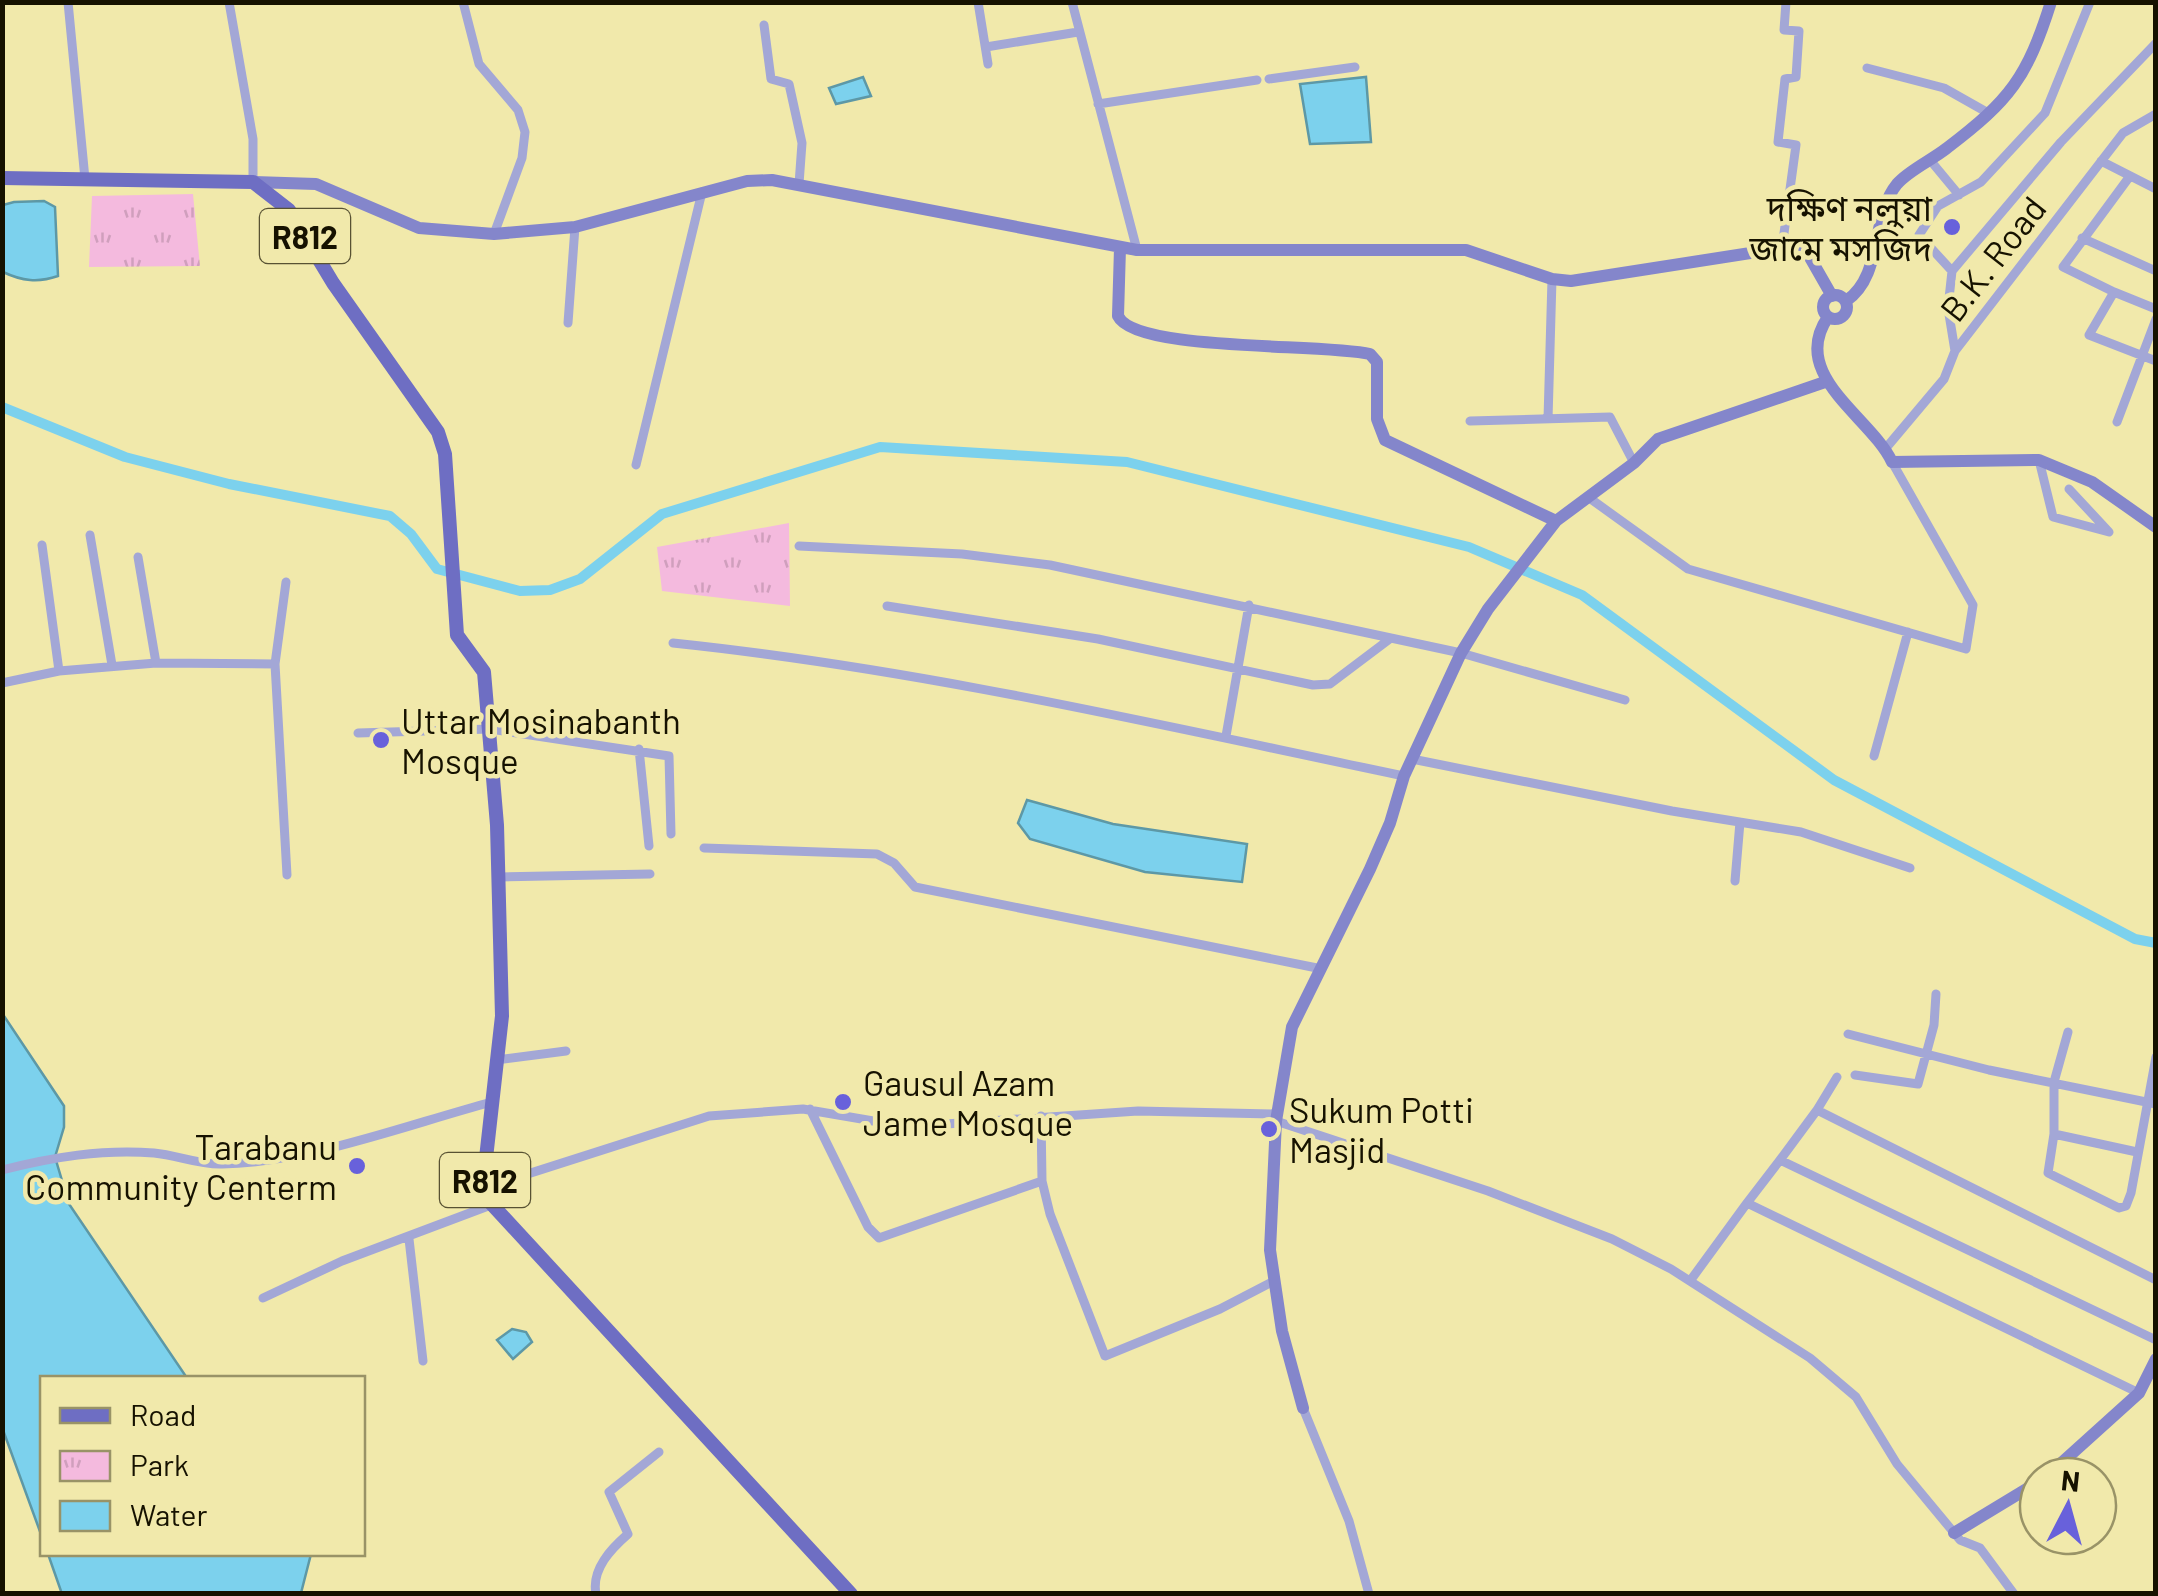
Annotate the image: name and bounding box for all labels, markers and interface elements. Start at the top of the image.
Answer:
place label: দক্ষিণ নলুয়া জামে মসজিদ [1748,186,1933,268]
street label: B.K. Road [1930,187,2054,329]
road number: R812 [260,209,350,263]
marker: দক্ষিণ নলুয়া জামে মসজিদ [1941,216,1963,238]
place label: Uttar Mosinabanth Mosque [401,699,681,781]
marker: Uttar Mosinabanth Mosque [370,729,392,751]
place label: Gausul Azam Jame Mosque [863,1061,1073,1143]
place label: Sukum Potti Masjid [1289,1088,1474,1170]
marker: Gausul Azam Jame Mosque [832,1091,854,1113]
marker: Sukum Potti Masjid [1258,1118,1280,1140]
place label: Tarabanu Community Centerm [25,1125,337,1207]
road number: R812 [440,1153,530,1207]
marker: Tarabanu Community Centerm [346,1155,368,1177]
legend [40,1376,365,1556]
text: Road [130,1396,196,1432]
text: Park [130,1446,189,1482]
north arrow [2018,1456,2118,1556]
text: N [2060,1462,2082,1498]
text: Water [130,1496,208,1532]

